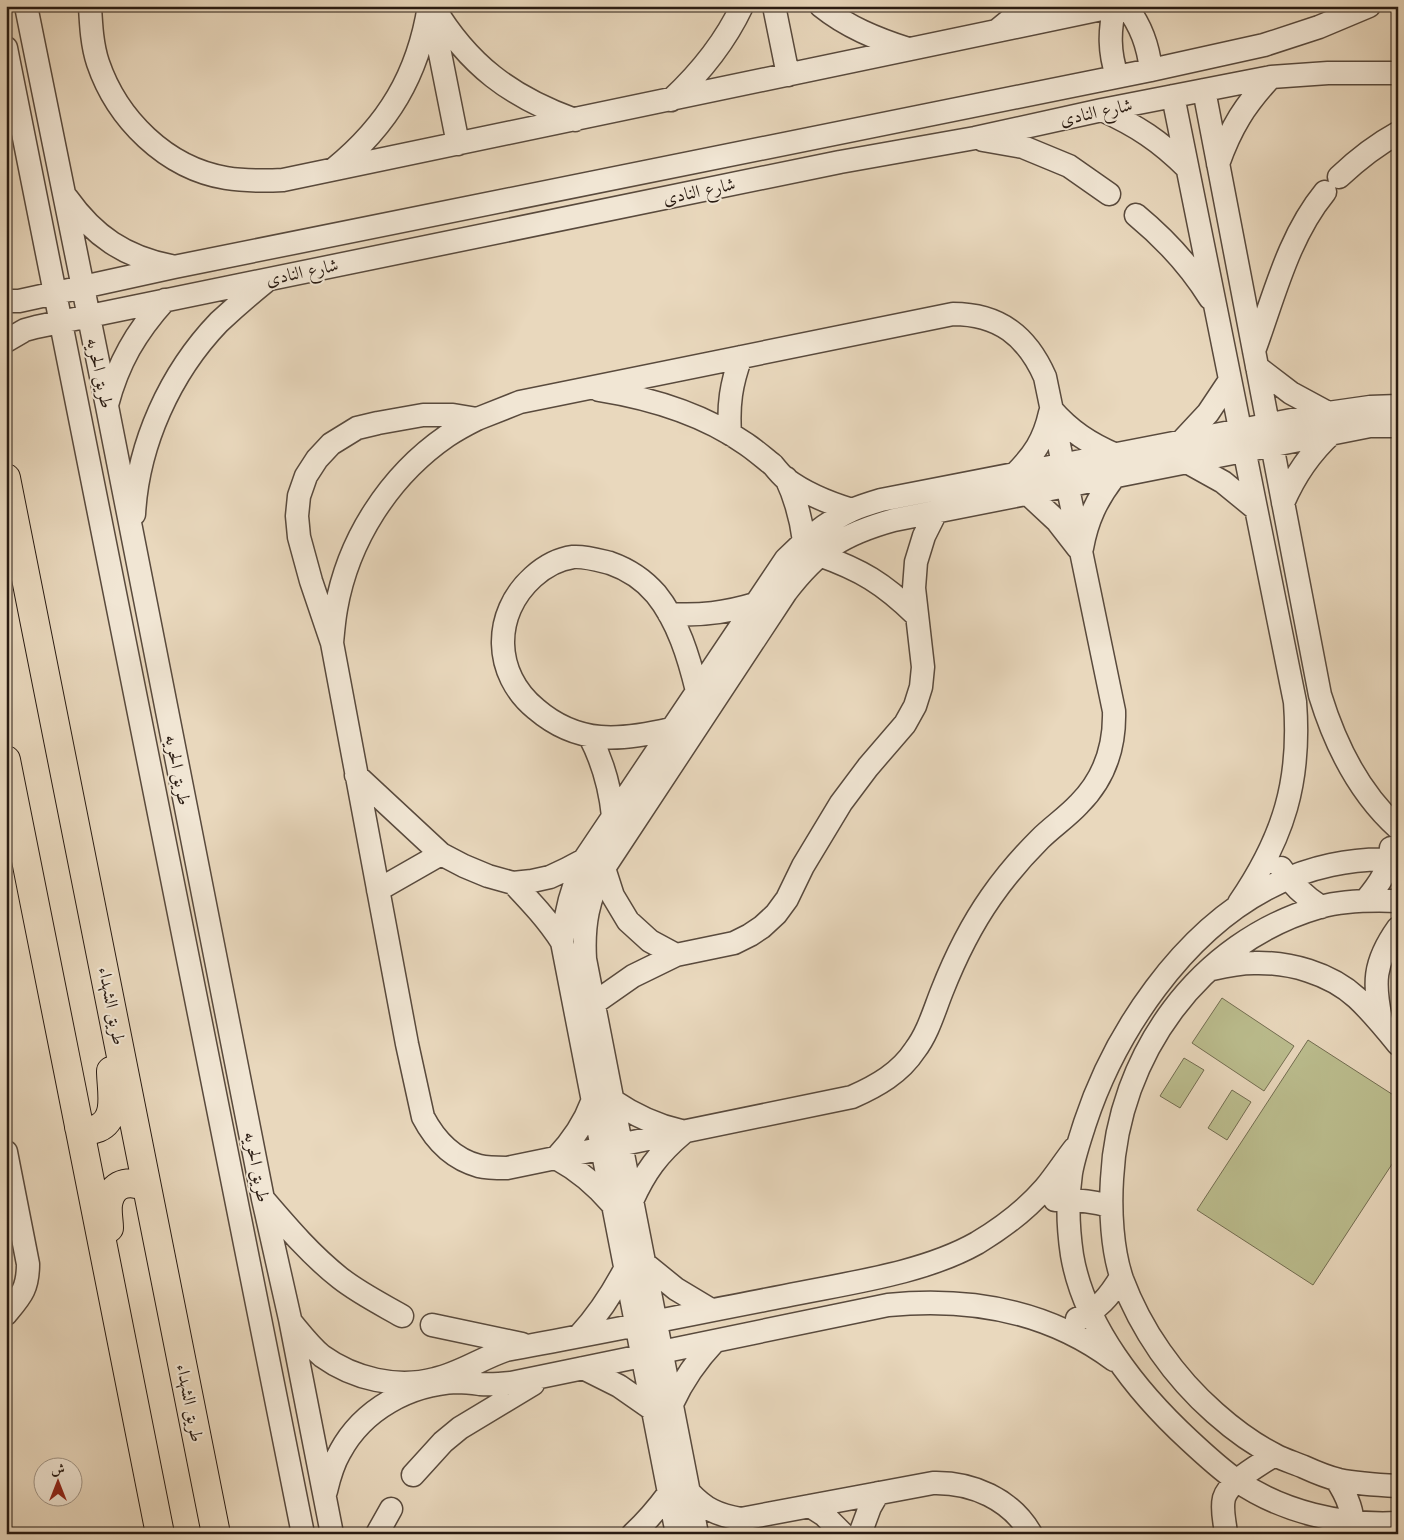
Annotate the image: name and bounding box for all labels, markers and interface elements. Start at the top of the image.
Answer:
street label: شارع النادى [1058,93,1135,134]
street label: شارع النادى [661,172,738,213]
street label: شارع النادى [264,253,341,294]
street label: طريق الحريه [80,335,119,411]
street label: طريق الحريه [158,733,197,808]
street label: طريق الشهداء [92,965,131,1047]
street label: طريق الحريه [237,1130,276,1205]
street label: طريق الشهداء [170,1362,209,1444]
north arrow [32,1458,82,1508]
text: ش [51,1460,65,1479]

